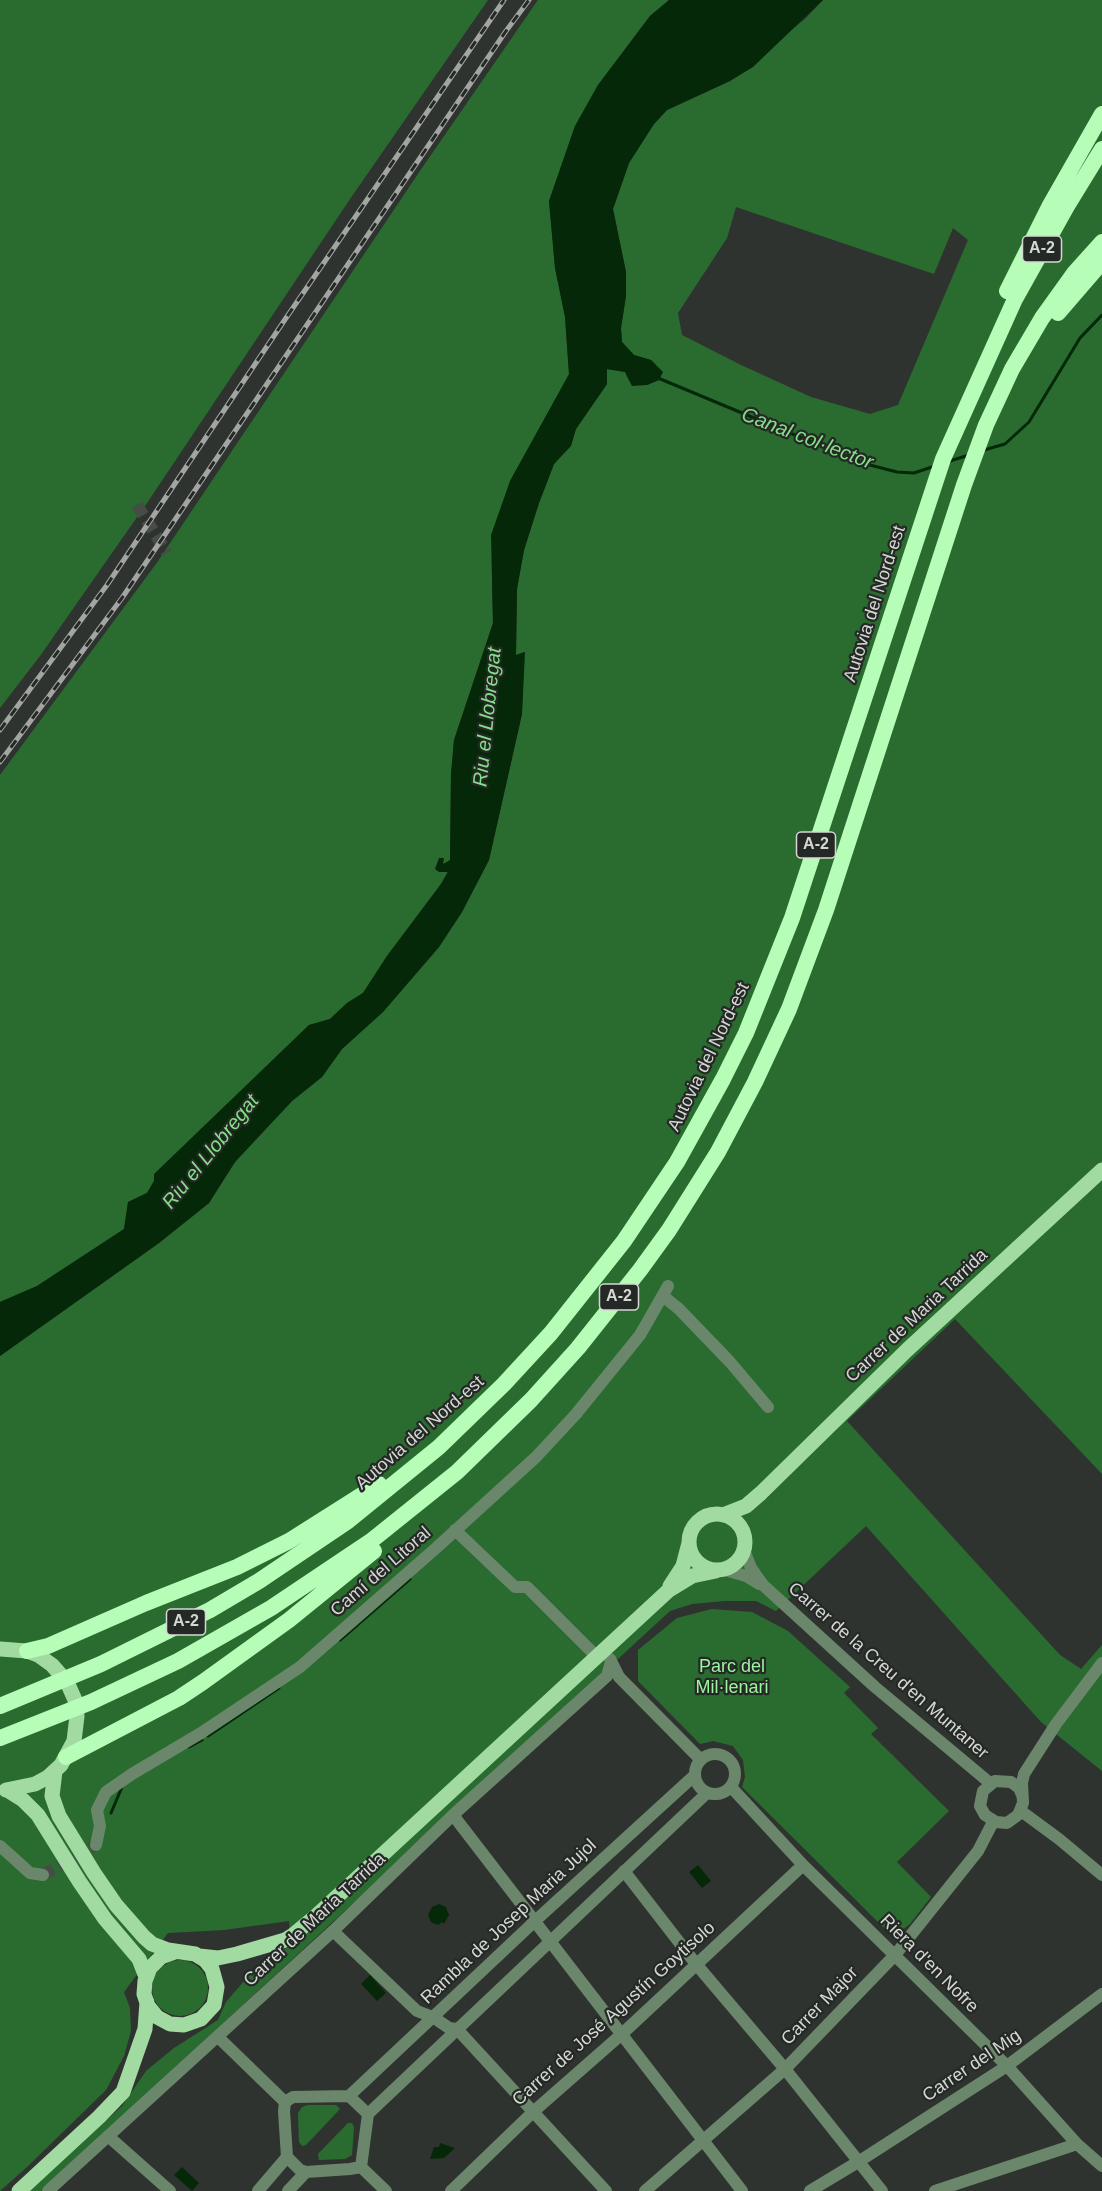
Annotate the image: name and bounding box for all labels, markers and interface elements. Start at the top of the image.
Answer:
road number: A-2 [1022,236,1062,262]
water label: Canal col·lector [738,403,876,475]
street label: Autovia del Nord-est [840,523,910,685]
water label: Riu el Llobregat [469,646,507,788]
road number: A-2 [796,832,836,858]
street label: Autovia del Nord-est [664,979,754,1135]
water label: Riu el Llobregat [158,1090,264,1214]
street label: Carrer de Maria Tarrida [842,1245,992,1387]
road number: A-2 [600,1284,638,1310]
street label: Autovia del Nord-est [351,1371,489,1495]
street label: Camí del Litoral [326,1523,436,1621]
street label: Carrer de la Creu d'en Muntaner [783,1578,993,1764]
road number: A-2 [166,1609,206,1635]
park label: Parc del Mil·lenari [695,1656,769,1698]
street label: Rambla de Josep Maria Jujol [417,1835,601,2009]
street label: Carrer de Maria Tarrida [240,1849,390,1991]
street label: Riera d'en Nofre [875,1910,983,2018]
street label: Carrer de José Agustín Goytisolo [508,1917,720,2111]
street label: Carrer Major [777,1962,863,2050]
street label: Carrer del Mig [919,2025,1025,2107]

